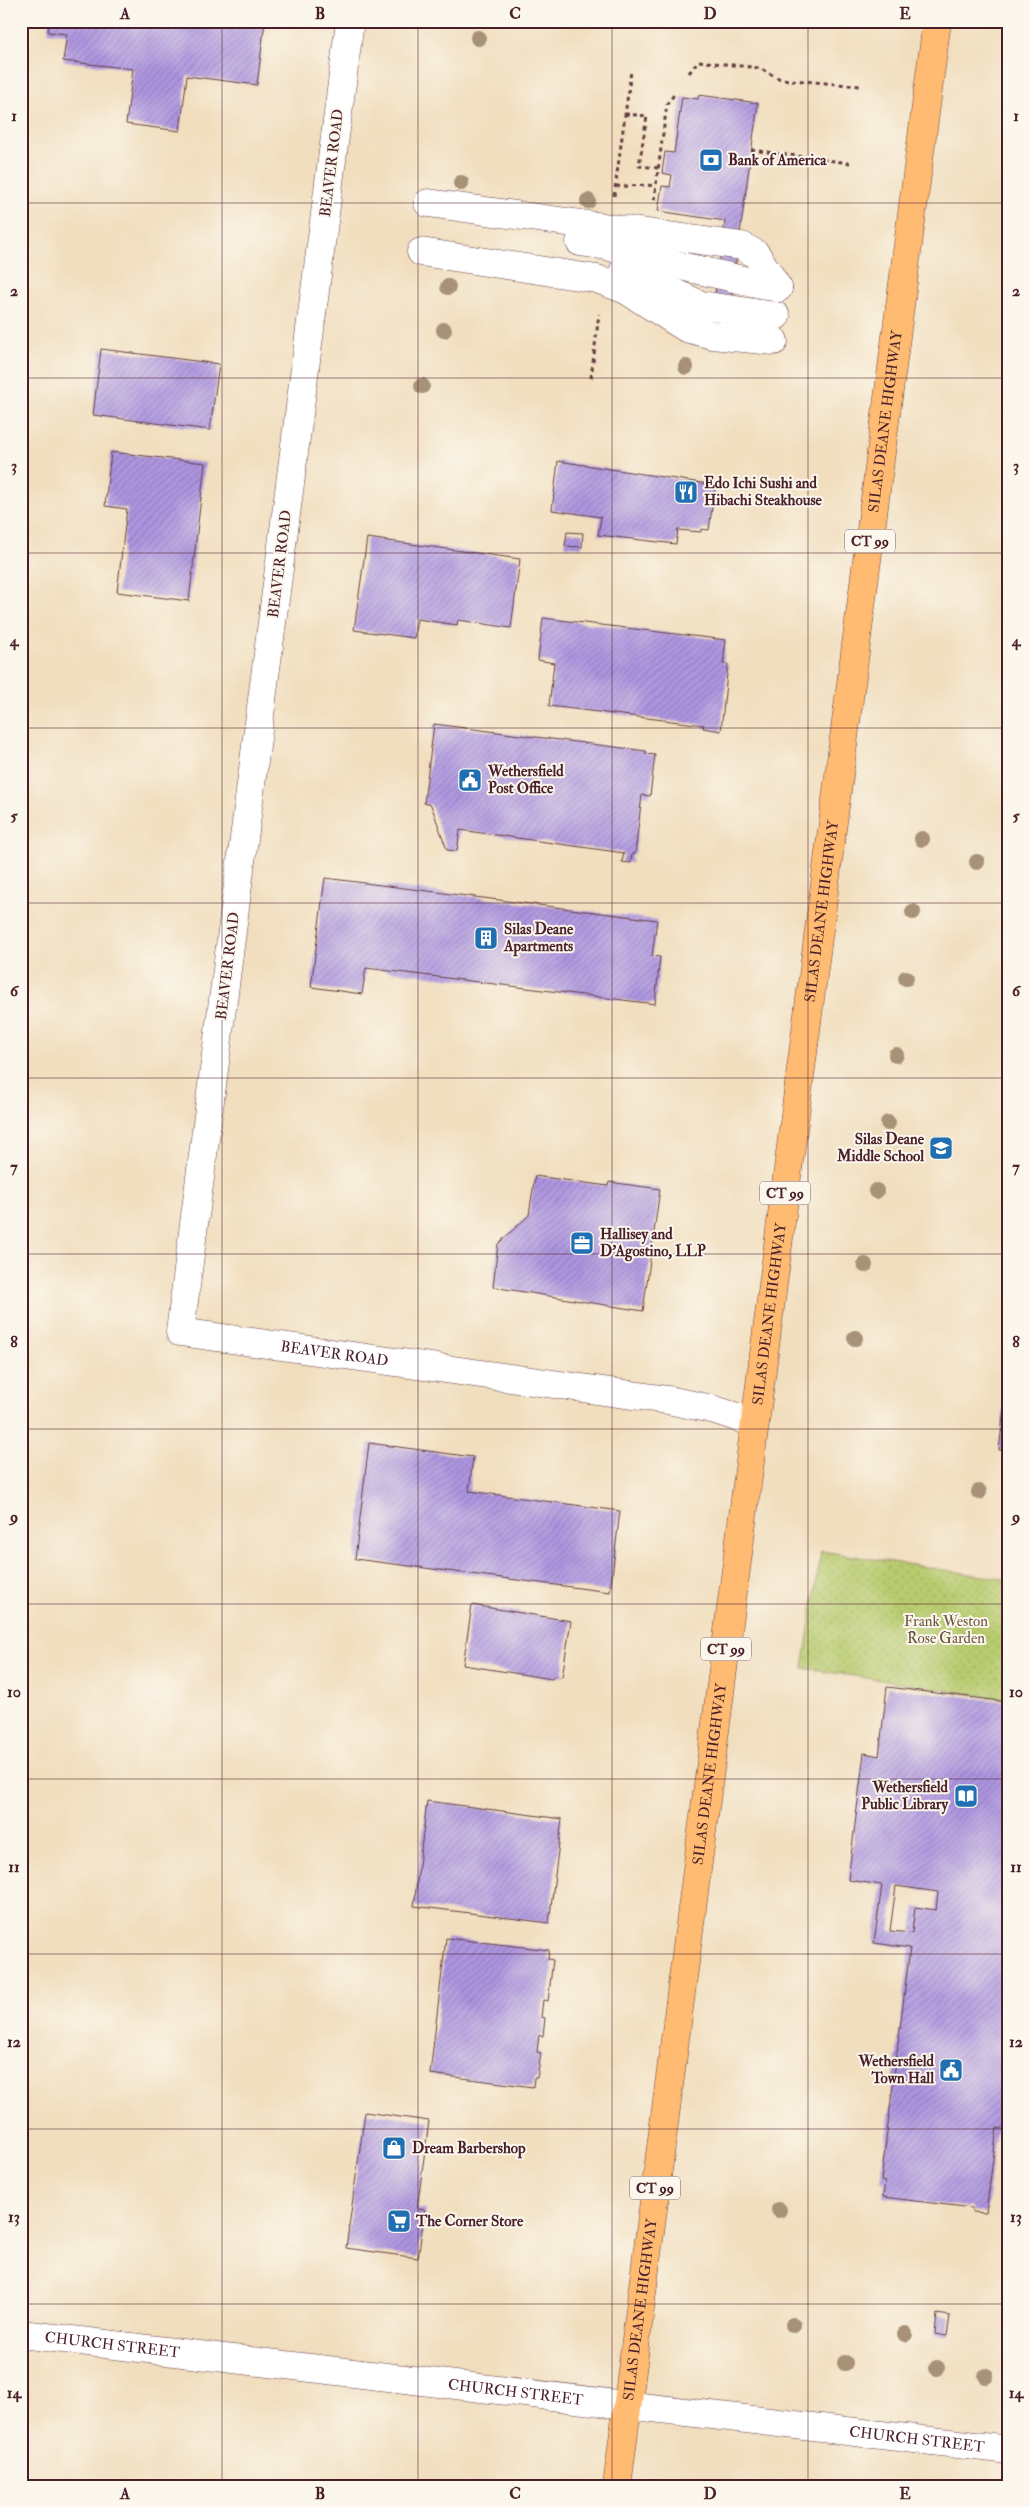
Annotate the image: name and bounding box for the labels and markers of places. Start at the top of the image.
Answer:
bank icon: Bank of America [698,147,724,173]
place label: Bank of America [728,151,827,170]
place label: Edo Ichi Sushi and Hibachi Steakhouse [704,474,823,510]
restaurant icon: Edo Ichi Sushi and Hibachi Steakhouse [673,479,699,505]
place label: Wethersfield Post Office [487,762,564,798]
public building icon: Wethersfield Post Office [457,767,483,793]
place label: Silas Deane Apartments [503,920,574,957]
building icon: Silas Deane Apartments [473,925,499,951]
place label: Silas Deane Middle School [836,1130,925,1166]
school or university icon: Silas Deane Middle School [928,1135,954,1161]
place label: Hallisey and D'Agostino, LLP [600,1225,706,1262]
office icon: Hallisey and D'Agostino, LLP [569,1230,595,1256]
place label: Wethersfield Public Library [861,1778,949,1815]
library icon: Wethersfield Public Library [953,1783,979,1809]
place label: Wethersfield Town Hall [857,2052,935,2088]
public building icon: Wethersfield Town Hall [938,2057,964,2083]
shop icon: Dream Barbershop [381,2135,407,2161]
place label: Dream Barbershop [412,2139,526,2159]
supermarket icon: The Corner Store [386,2208,412,2234]
place label: The Corner Store [415,2212,524,2231]

